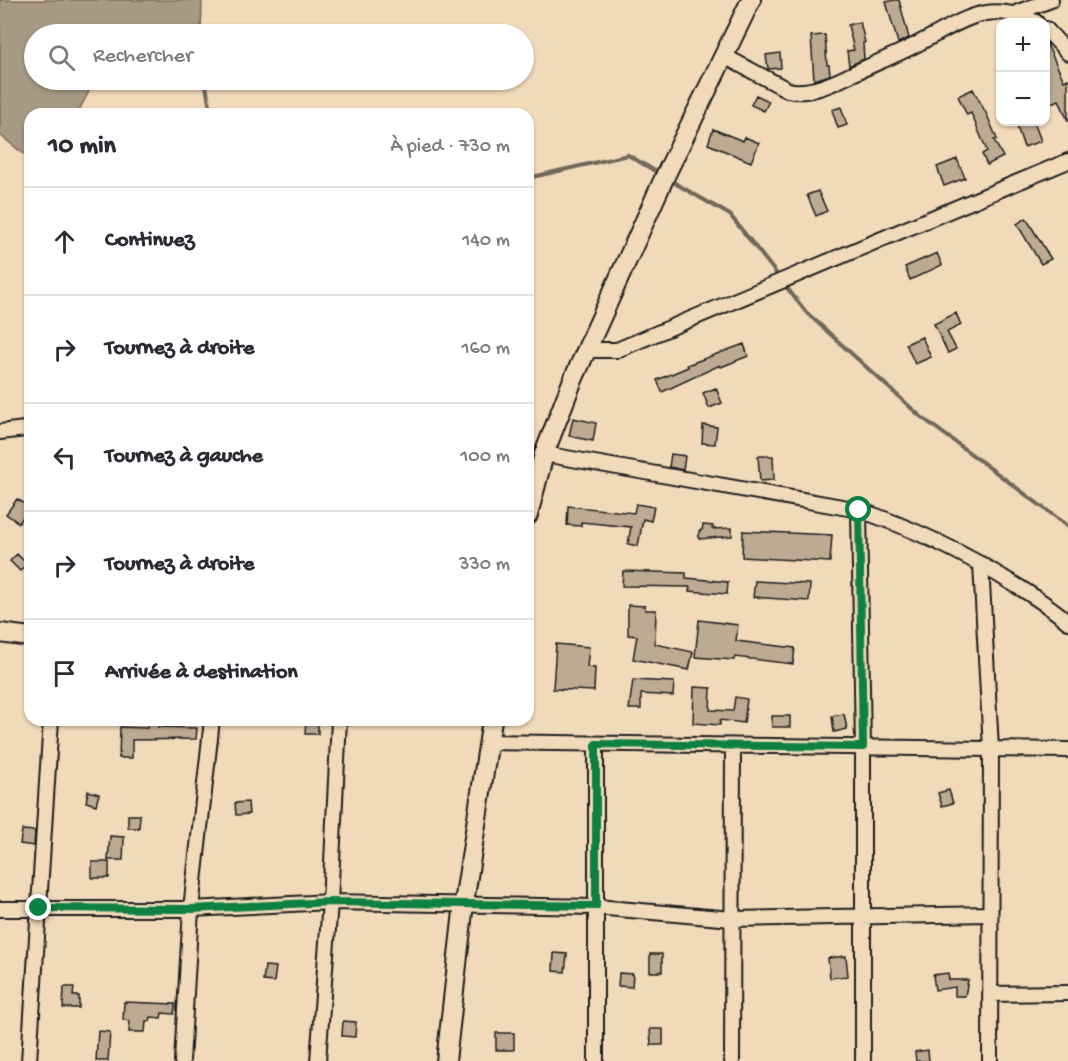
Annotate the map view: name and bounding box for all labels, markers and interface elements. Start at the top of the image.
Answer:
map controls [996,18,1050,126]
button: + [996,18,1050,72]
search box [24,24,534,90]
icon: search [45,41,78,74]
text: Rechercher [93,44,193,70]
button: − [996,72,1050,126]
text: 10 min [48,132,116,163]
text: À pied · 730 m [390,136,510,159]
icon: ahead [48,225,81,258]
text: Continuez [105,228,194,254]
text: 140 m [462,230,510,253]
icon: right [48,333,81,366]
text: Tournez à droite [105,336,254,362]
text: 160 m [461,338,510,361]
icon: left [48,441,81,474]
text: Tournez à gauche [105,444,263,470]
text: 100 m [460,446,510,469]
route start [845,496,871,522]
icon: right [48,549,81,582]
text: Tournez à droite [105,552,254,578]
text: 330 m [459,554,510,577]
icon: arrive [48,657,81,690]
text: Arrivée à destination [105,660,298,686]
route end [25,894,51,920]

